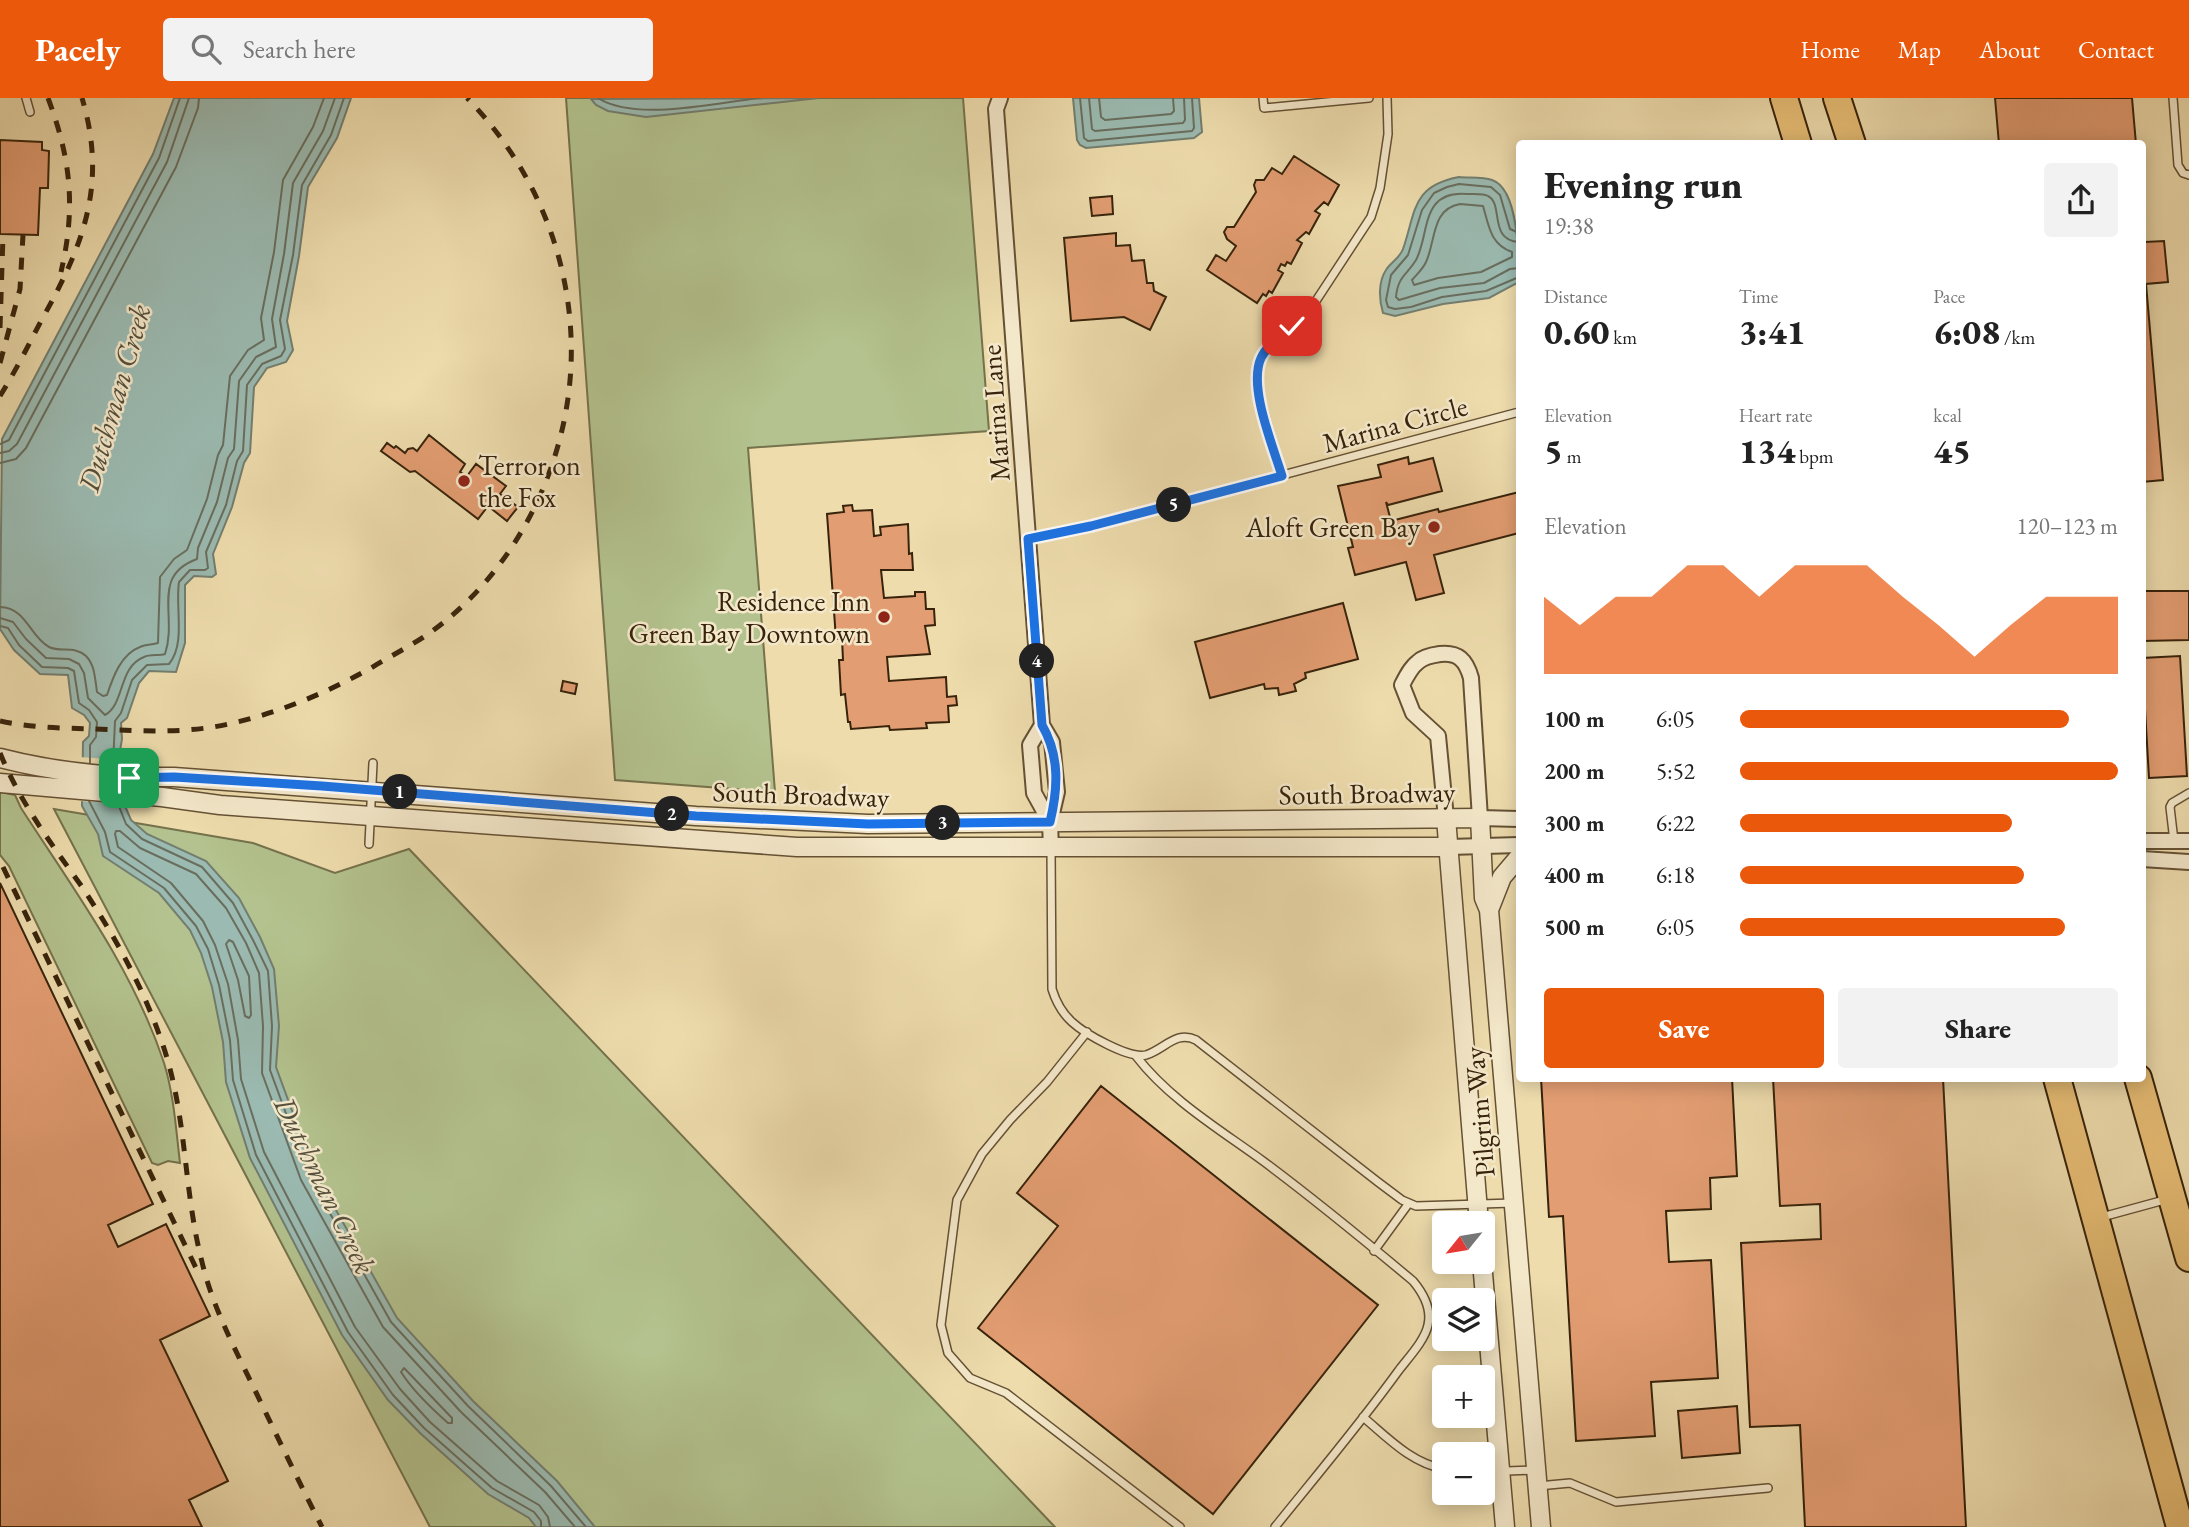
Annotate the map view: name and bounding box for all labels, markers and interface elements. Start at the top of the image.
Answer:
search box [163,18,653,81]
text: Pacely [35,28,121,71]
icon: search [187,30,225,68]
text: Search here [243,32,356,66]
text: Home [1800,34,1860,65]
text: Map [1898,34,1941,65]
text: About [1979,34,2040,65]
text: Contact [2078,34,2154,65]
text: Evening run [1544,160,1742,209]
button: share [2044,163,2118,237]
text: 19:38 [1544,211,1594,241]
text: Distance [1544,284,1607,309]
text: Time [1739,284,1778,309]
text: Pace [1933,284,1965,309]
pin [1262,296,1322,356]
water label: Dutchman Creek [68,299,159,497]
icon: check [1273,307,1311,345]
text: 0.60 [1544,309,1610,354]
text: 3:41 [1739,309,1805,354]
text: 6:08 [1933,309,2000,354]
text: km [1610,325,1637,350]
text: /km [2000,325,2035,350]
street label: Marina Lane [972,343,1018,483]
street label: Marina Circle [1319,387,1472,461]
text: Elevation [1544,403,1612,428]
text: Heart rate [1739,403,1812,428]
text: kcal [1933,403,1962,428]
text: 5 [1544,428,1563,473]
text: 134 [1739,428,1795,473]
text: 45 [1933,428,1971,473]
text: m [1563,444,1582,469]
text: bpm [1795,444,1834,469]
place label: Terror on the Fox [478,447,581,515]
marker: Terror on the Fox [456,473,472,489]
pin: 5 [1156,488,1192,522]
text: 5 [1168,492,1179,517]
place label: Aloft Green Bay [1244,509,1421,545]
text: Elevation [1544,511,1627,541]
text: 120–123 m [2017,511,2118,541]
marker: Aloft Green Bay [1426,519,1442,535]
place label: Residence Inn Green Bay Downtown [628,583,870,651]
marker: Residence Inn Green Bay Downtown [876,609,892,625]
pin: 4 [1020,644,1054,678]
text: 4 [1031,648,1042,673]
text: 100 m [1544,704,1605,734]
text: 6:05 [1656,704,1695,734]
pin [99,748,159,808]
text: 200 m [1544,756,1605,786]
text: 5:52 [1656,756,1695,786]
icon: arrive [110,759,148,797]
street label: South Broadway [712,773,891,815]
street label: South Broadway [1278,773,1456,813]
pin: 1 [382,774,418,810]
text: 1 [394,779,405,804]
pin: 2 [654,796,690,832]
text: 2 [666,801,677,826]
pin: 3 [926,806,960,840]
text: 300 m [1544,808,1605,838]
text: 6:22 [1656,808,1695,838]
text: 3 [937,810,948,835]
text: 400 m [1544,860,1605,890]
text: 6:18 [1656,860,1695,890]
text: 500 m [1544,912,1605,942]
text: 6:05 [1656,912,1695,942]
button: Save [1544,988,1824,1068]
button: Share [1838,988,2118,1068]
street label: Pilgrim Way [1455,1045,1503,1179]
water label: Dutchman Creek [265,1089,385,1281]
north arrow [1432,1211,1494,1274]
map controls [1432,1211,1495,1505]
button: layers [1432,1288,1495,1351]
button: + [1432,1365,1495,1428]
button: − [1432,1442,1495,1505]

